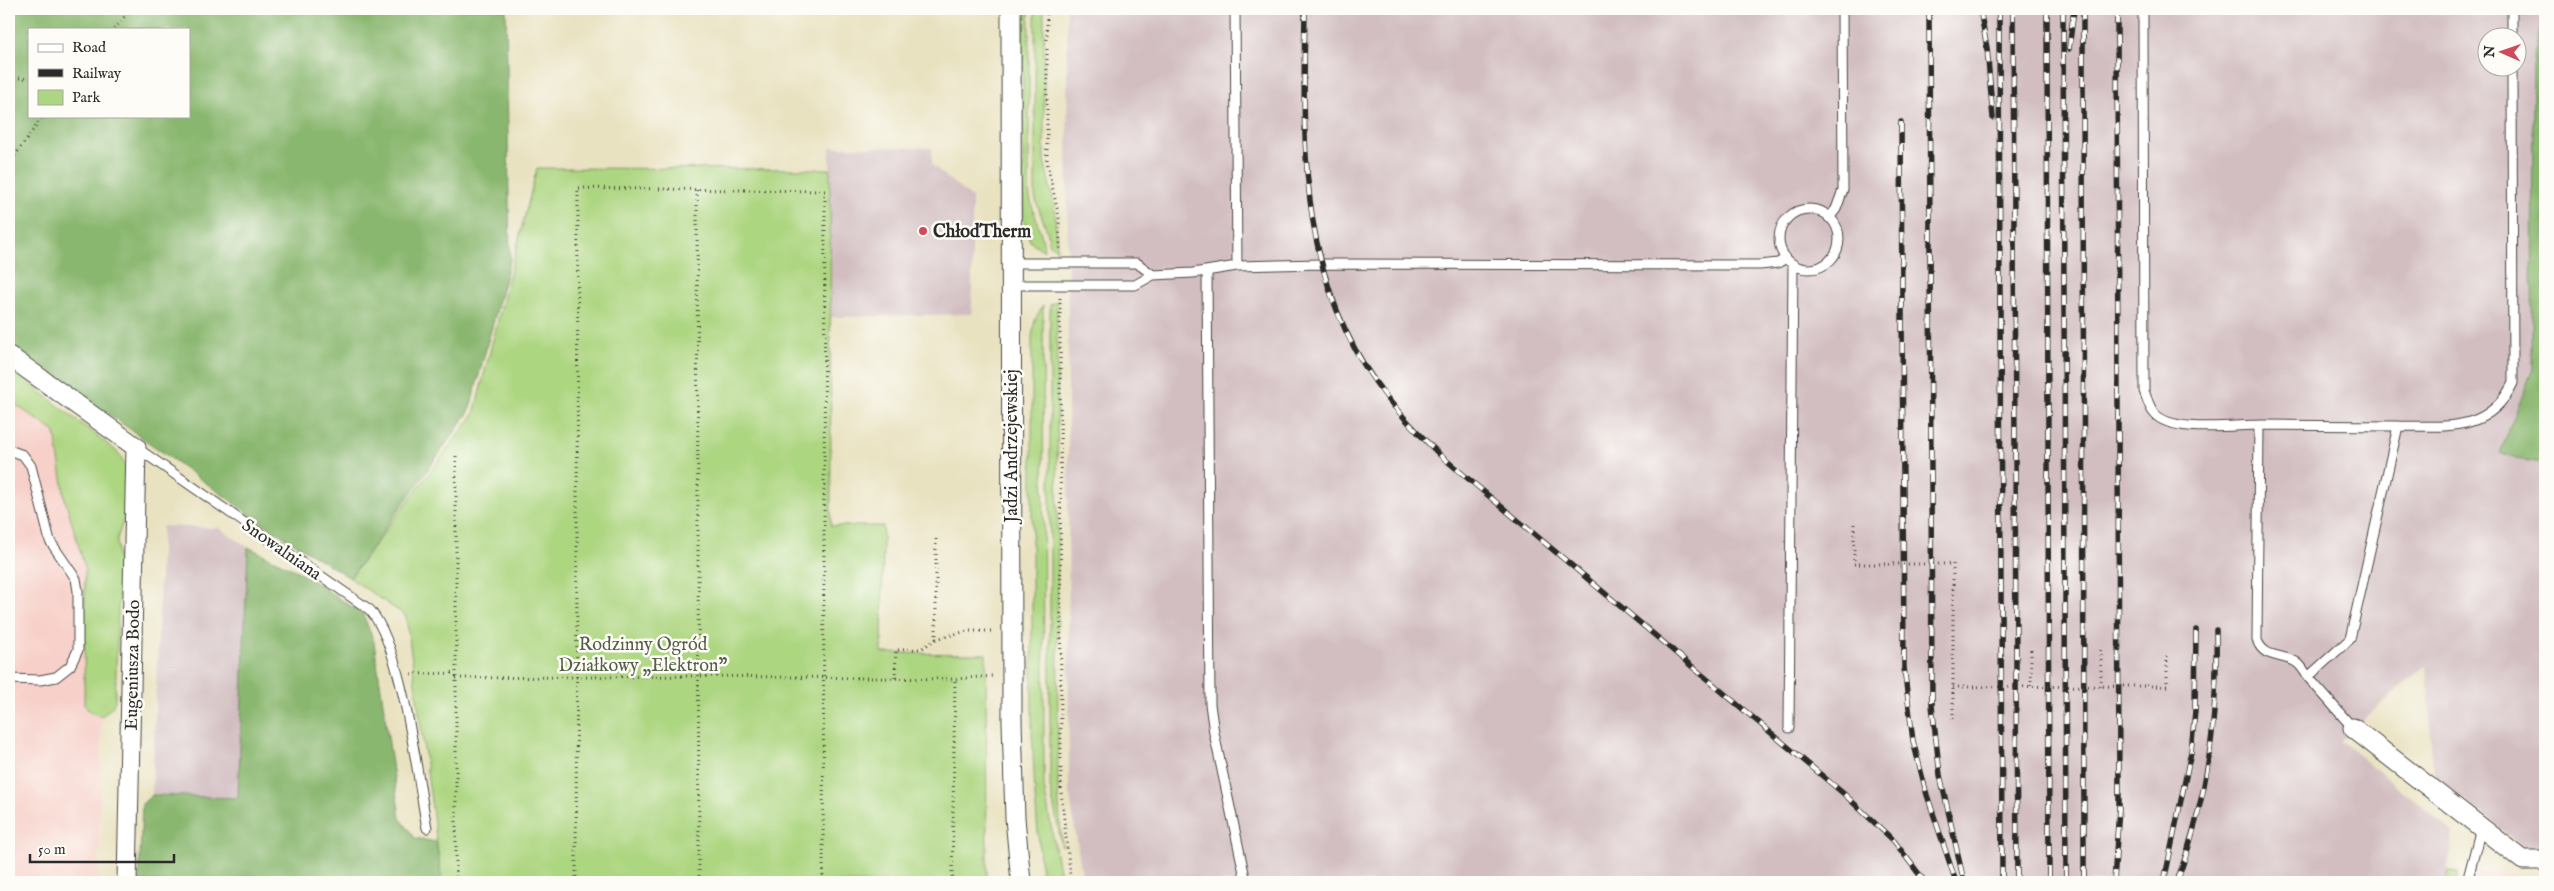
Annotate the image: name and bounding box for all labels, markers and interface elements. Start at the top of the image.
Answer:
legend [28,28,190,118]
north arrow [2476,28,2526,78]
text: Road [72,38,107,57]
text: N [2481,45,2499,59]
text: Railway [72,64,122,83]
text: Park [72,88,102,107]
place label: ChłodTherm [933,221,1031,244]
marker: ChłodTherm [917,225,929,237]
street label: Jadzi Andrzejewskiej [1001,369,1024,525]
street label: Snowalniana [237,514,326,586]
street label: Eugeniusza Bodo [121,599,146,731]
park label: Rodzinny Ogród Działkowy „Elektron” [559,634,727,678]
scale bar [30,831,174,863]
text: 50 m [38,840,66,859]

